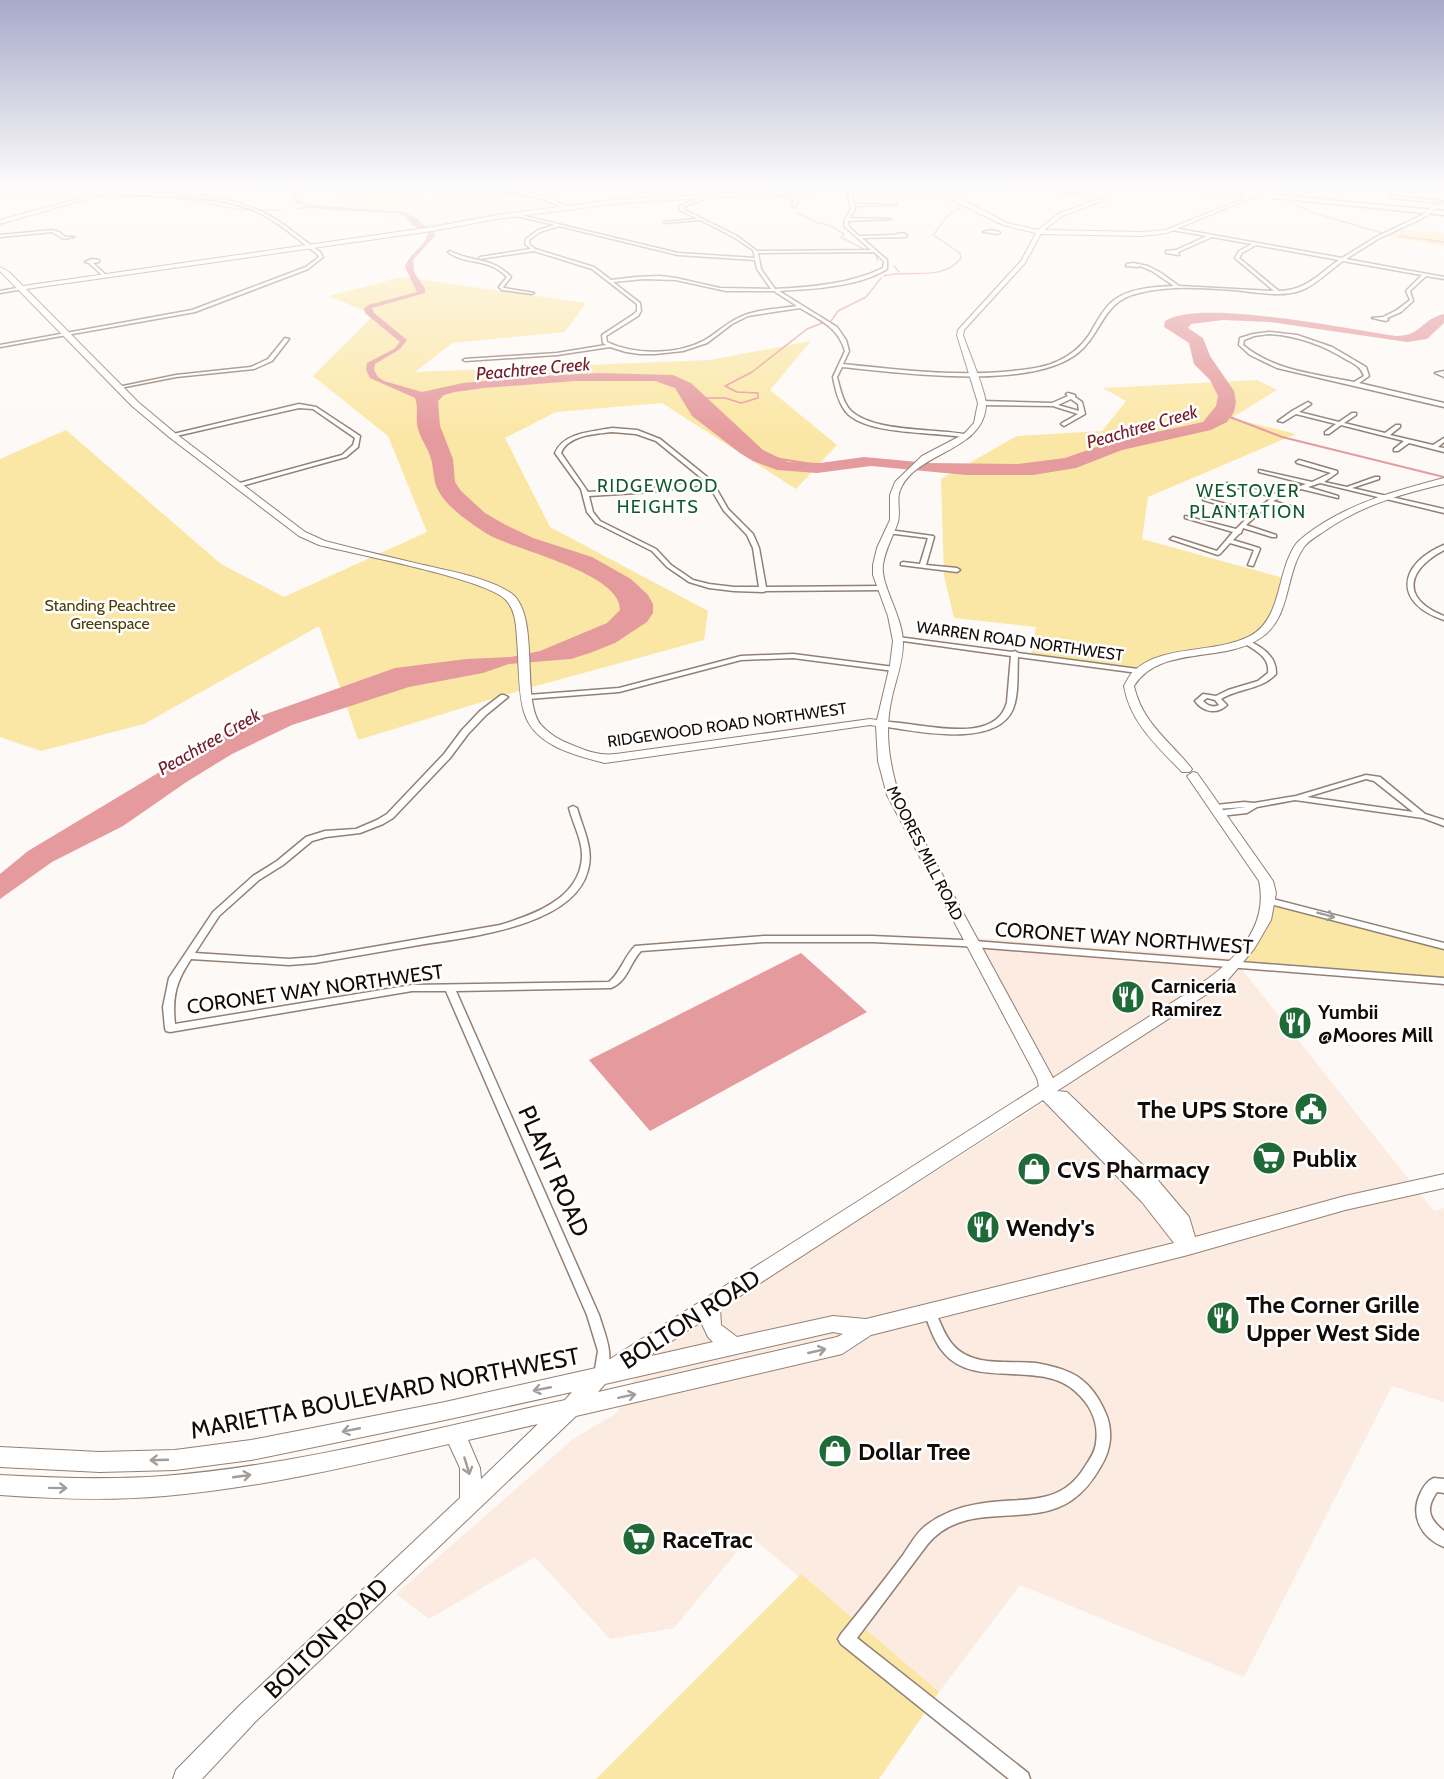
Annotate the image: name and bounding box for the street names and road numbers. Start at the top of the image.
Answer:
street label: WARREN ROAD NORTHWEST [915,617,1125,665]
street label: RIDGEWOOD ROAD NORTHWEST [606,699,848,751]
street label: MOORES MILL ROAD [883,782,967,924]
street label: CORONET WAY NORTHWEST [994,917,1254,959]
street label: CORONET WAY NORTHWEST [185,959,445,1019]
street label: PLANT ROAD [512,1101,596,1241]
street label: BOLTON ROAD [615,1263,765,1375]
street label: MARIETTA BOULEVARD NORTHWEST [188,1341,582,1445]
street label: BOLTON ROAD [258,1572,394,1704]

